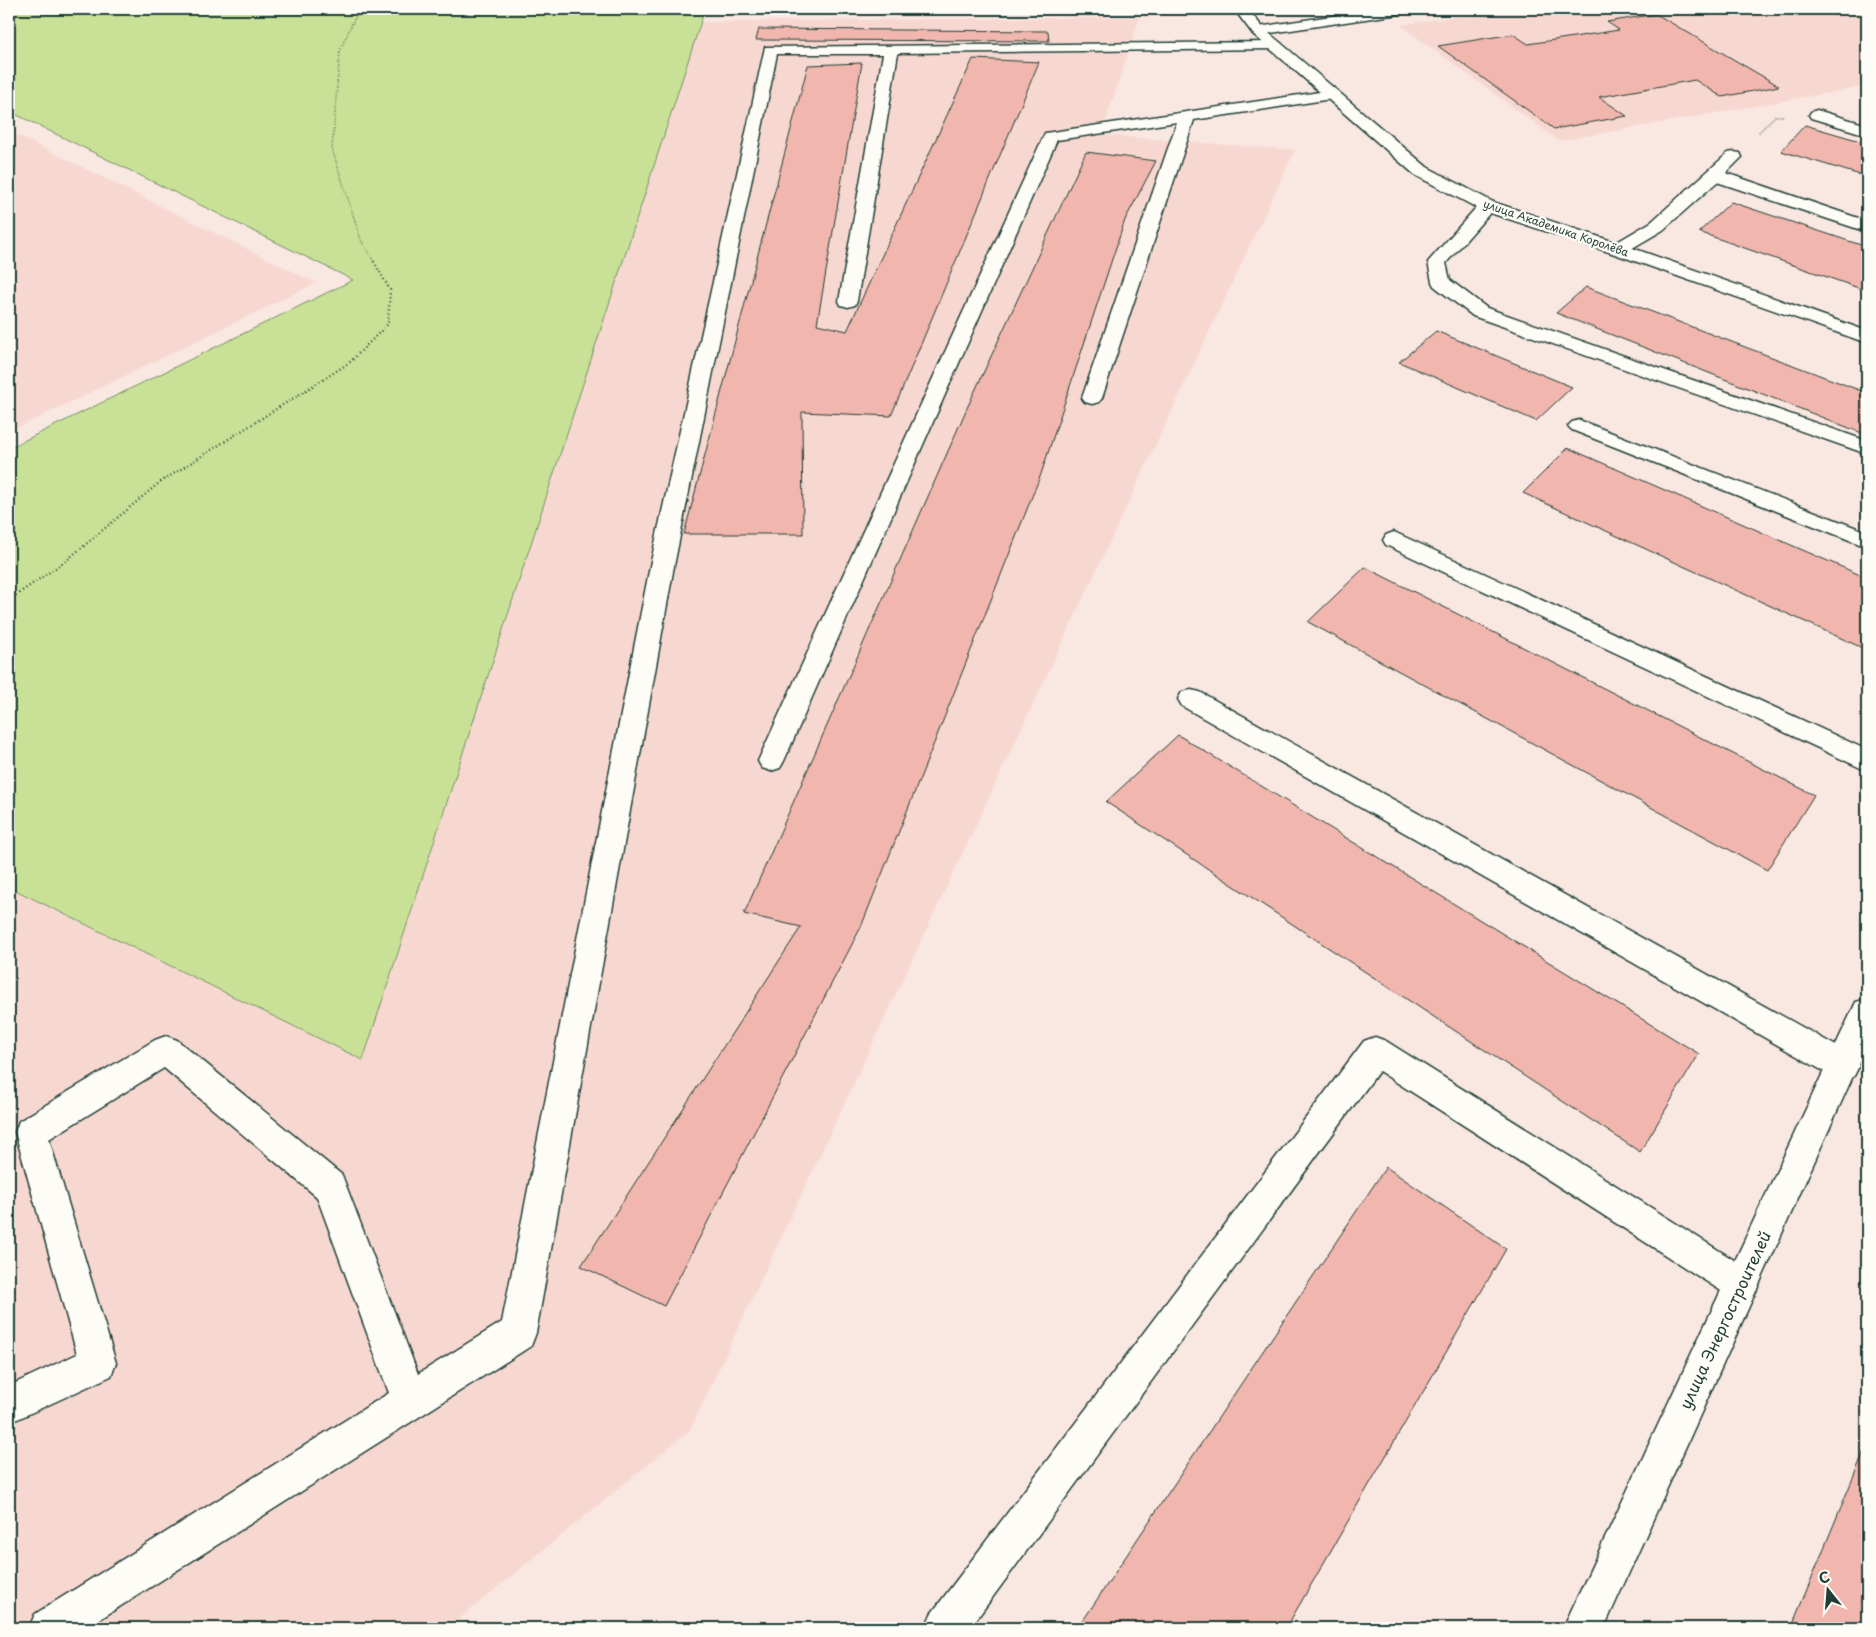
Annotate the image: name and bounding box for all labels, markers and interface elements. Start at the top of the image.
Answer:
street label: улица Академика Королёва [1481,195,1631,261]
street label: улица Энергостроителей [1672,1226,1776,1413]
north arrow [1804,1564,1854,1614]
text: С [1816,1566,1832,1589]

